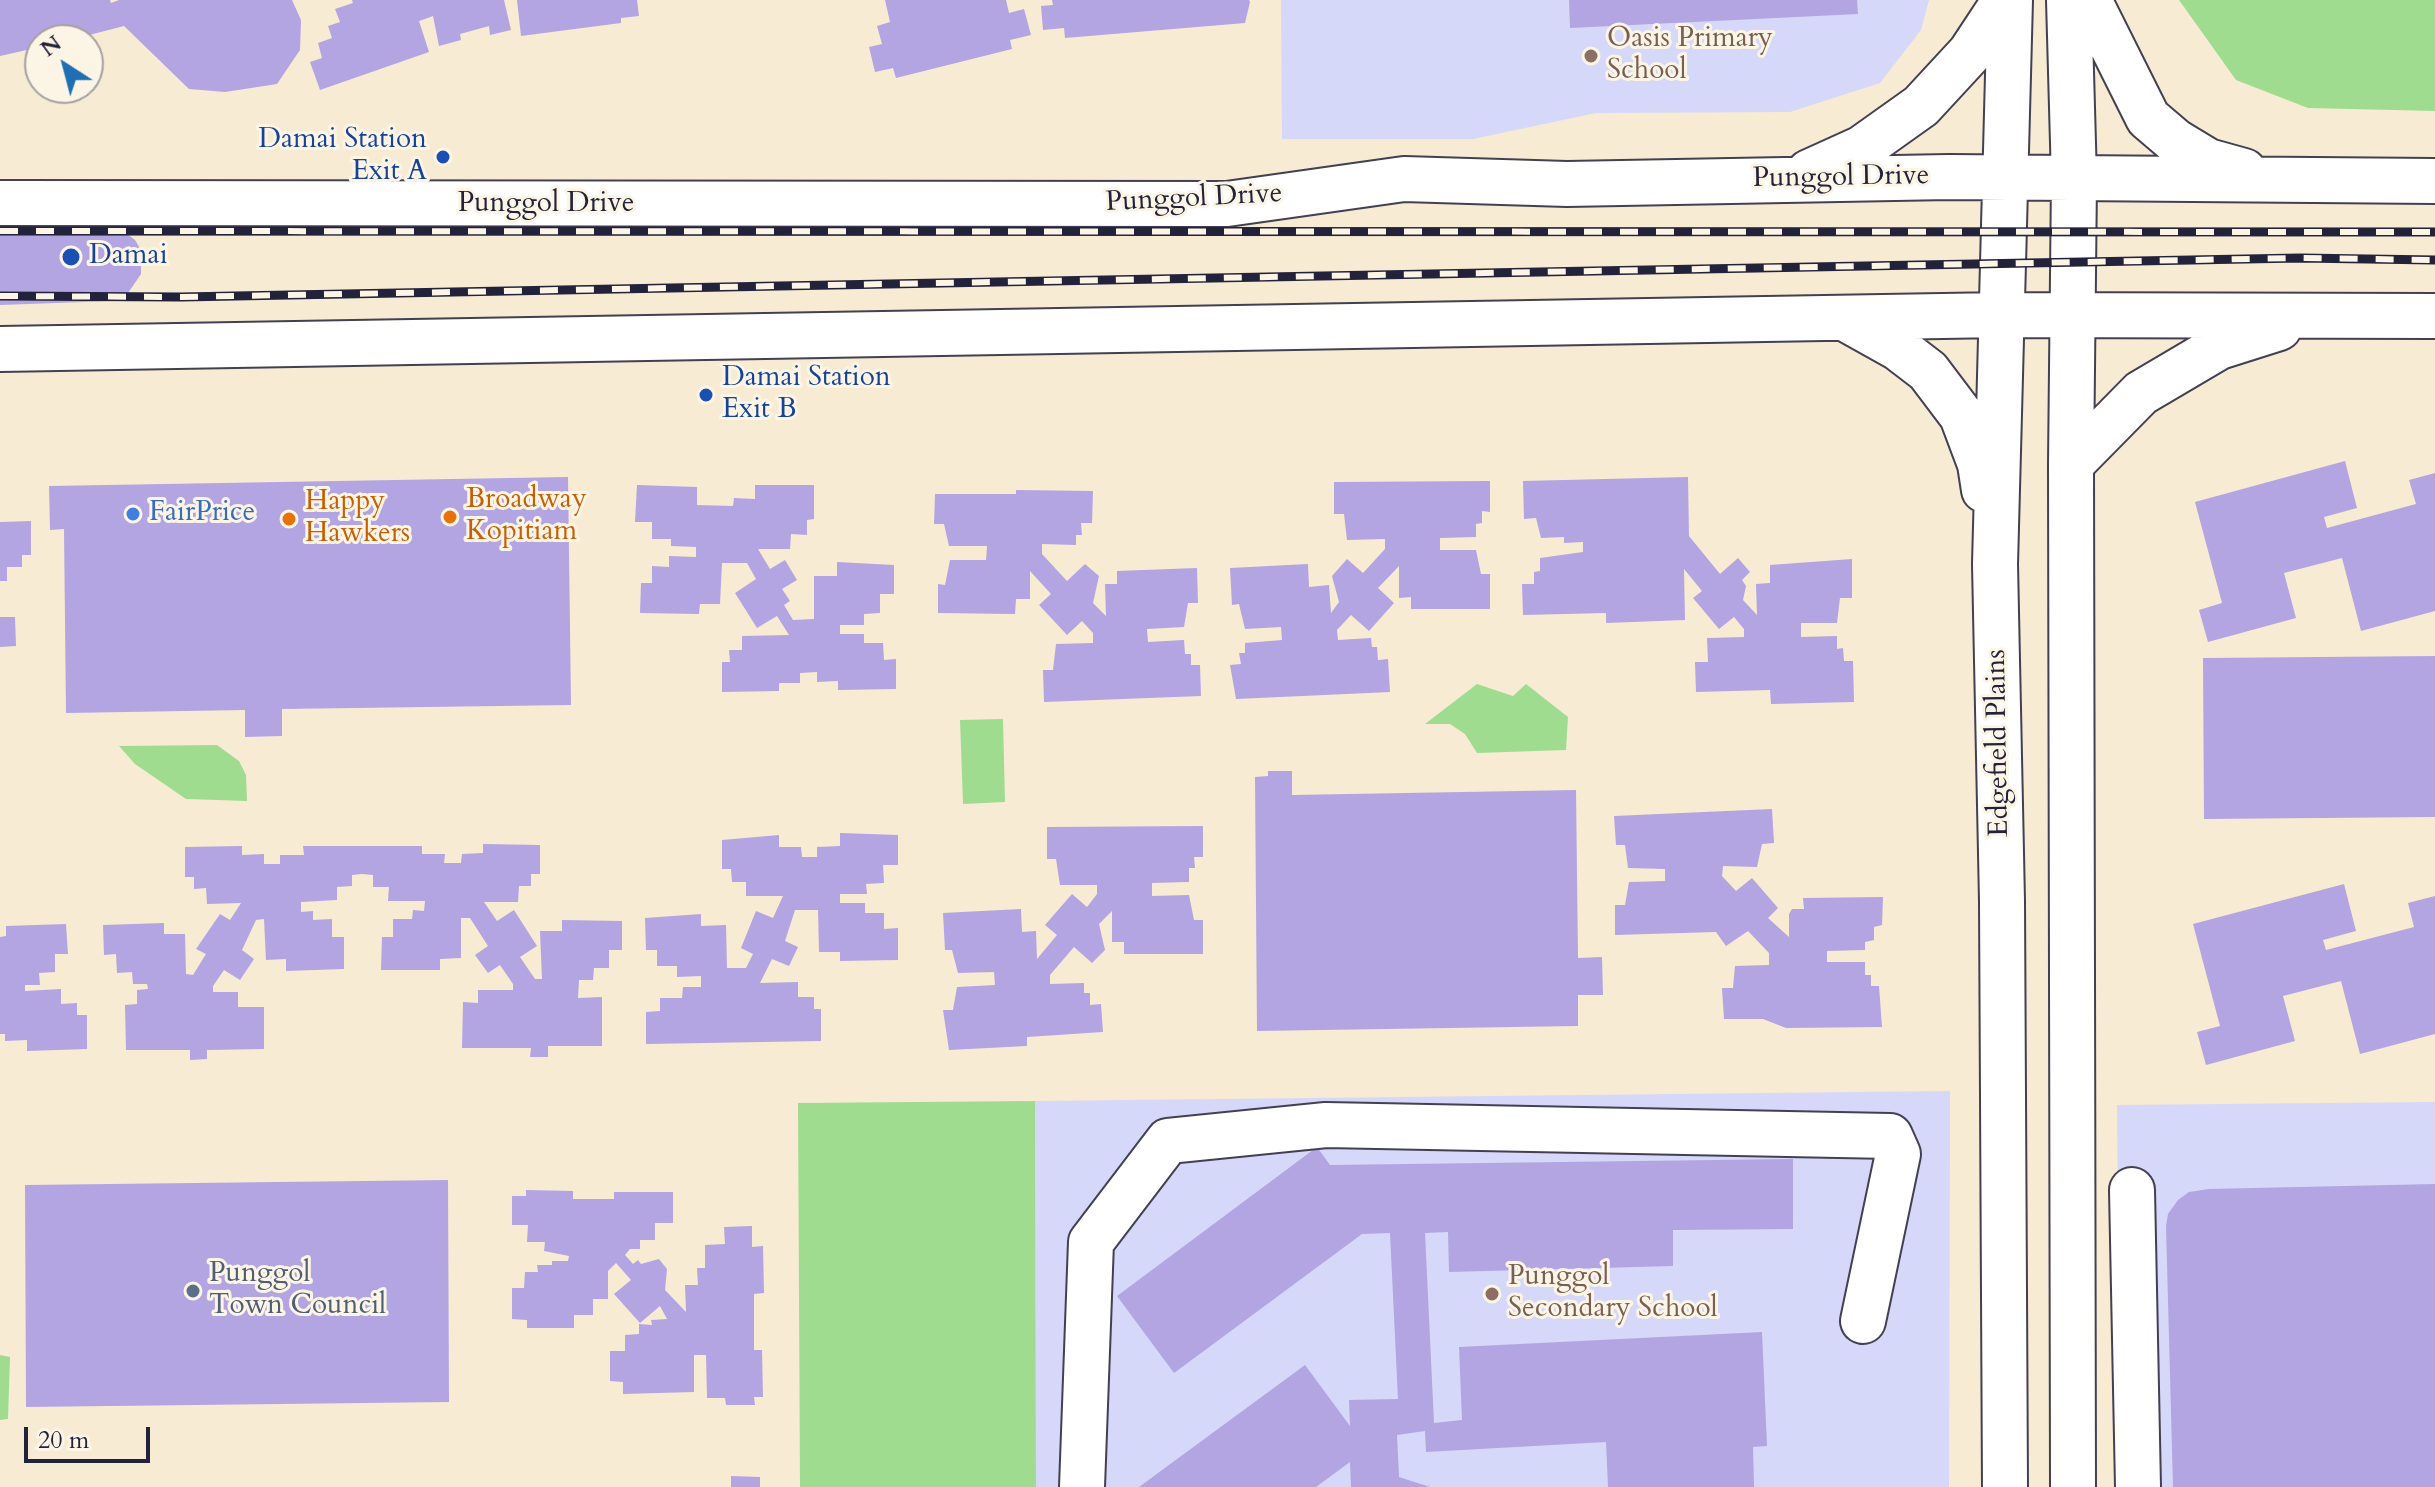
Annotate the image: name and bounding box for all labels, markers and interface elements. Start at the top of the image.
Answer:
place label: Oasis Primary School [1607,23,1773,89]
north arrow [24,24,104,104]
text: N [35,28,68,64]
marker: Oasis Primary School [1582,47,1600,65]
place label: Damai Station Exit A [258,124,427,190]
marker: Damai Station Exit A [434,148,452,166]
street label: Punggol Drive [1752,160,1930,196]
street label: Punggol Drive [1105,178,1283,220]
street label: Punggol Drive [458,188,634,222]
place label: Damai [89,240,168,274]
marker: Damai [60,246,82,268]
place label: Damai Station Exit B [722,362,891,428]
marker: Damai Station Exit B [697,386,715,404]
place label: Broadway Kopitiam [466,484,587,550]
place label: Happy Hawkers [305,486,410,552]
place label: FairPrice [149,497,255,531]
marker: FairPrice [124,505,142,523]
marker: Broadway Kopitiam [441,508,459,526]
marker: Happy Hawkers [280,510,298,528]
street label: Edgefield Plains [1981,649,2017,837]
place label: Punggol Town Council [209,1258,386,1324]
place label: Punggol Secondary School [1508,1261,1718,1327]
marker: Punggol Town Council [184,1282,202,1300]
marker: Punggol Secondary School [1483,1285,1501,1303]
scale bar [28,1411,154,1461]
text: 20 m [38,1424,89,1457]

